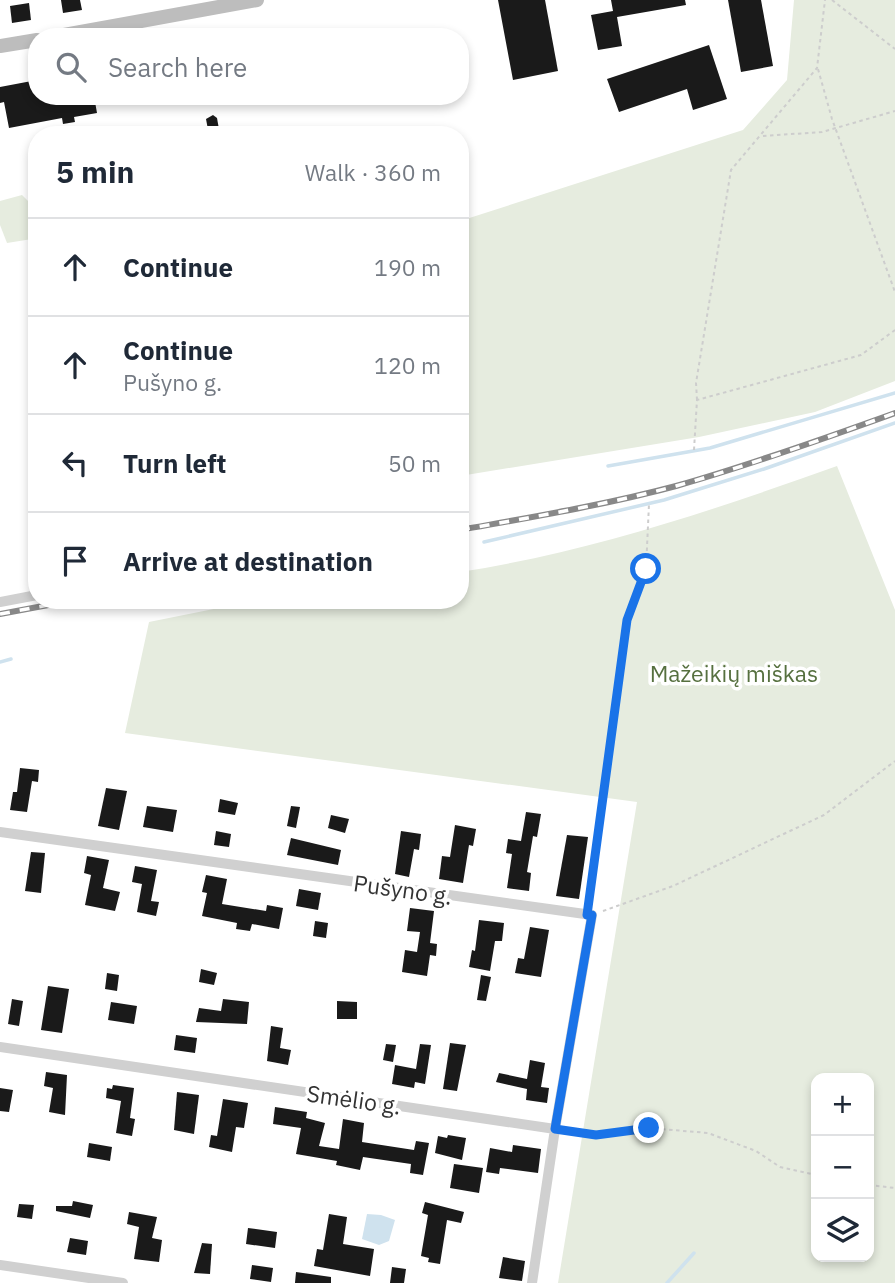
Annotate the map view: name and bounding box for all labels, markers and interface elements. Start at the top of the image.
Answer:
search box [28,28,469,105]
icon: search [52,48,90,86]
text: Search here [108,50,247,84]
text: 5 min [56,152,134,191]
text: Walk · 360 m [305,157,441,187]
icon: ahead [56,248,94,286]
text: Continue [123,250,233,284]
text: 190 m [374,252,441,282]
text: Continue [123,333,233,367]
icon: ahead [56,346,94,384]
text: 120 m [374,350,441,380]
text: Pušyno g. [123,367,222,397]
icon: left [56,444,94,482]
text: Turn left [123,446,226,480]
text: 50 m [388,448,441,478]
icon: arrive [56,542,94,580]
text: Arrive at destination [123,544,373,578]
route start [630,553,661,584]
park label: Mažeikių miškas [650,658,818,688]
street label: Pušyno g. [352,867,454,911]
map controls [811,1073,874,1262]
button: + [811,1073,874,1136]
street label: Smėlio g. [305,1078,403,1120]
route end [633,1112,664,1143]
button: − [811,1136,874,1199]
button: layers [811,1199,874,1262]

